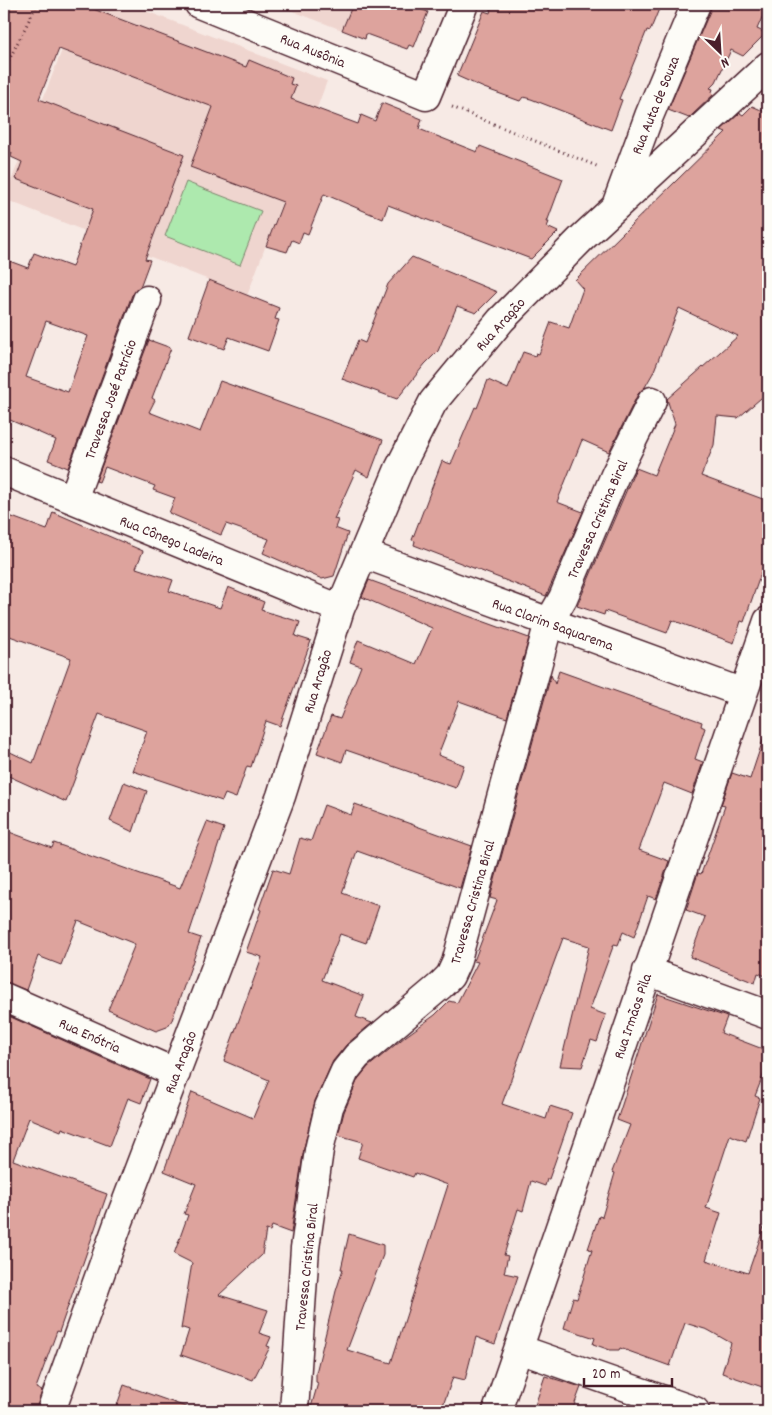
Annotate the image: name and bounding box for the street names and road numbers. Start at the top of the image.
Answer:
street label: Rua Ausônia [276,29,349,75]
street label: Rua Auta de Souza [627,52,687,158]
street label: Rua Aragão [471,293,532,357]
street label: Travessa José Patrício [80,336,144,463]
street label: Travessa Cristina Biral [563,456,635,583]
street label: Rua Cônego Ladeira [116,511,228,573]
street label: Rua Clarim Saquarema [489,594,617,658]
street label: Rua Aragão [299,647,339,716]
street label: Travessa Cristina Biral [446,837,502,967]
street label: Rua Irmãos Pìla [609,970,659,1062]
street label: Rua Enótria [55,1013,124,1061]
street label: Rua Aragão [160,1028,204,1097]
street label: Travessa Cristina Biral [290,1202,326,1332]

